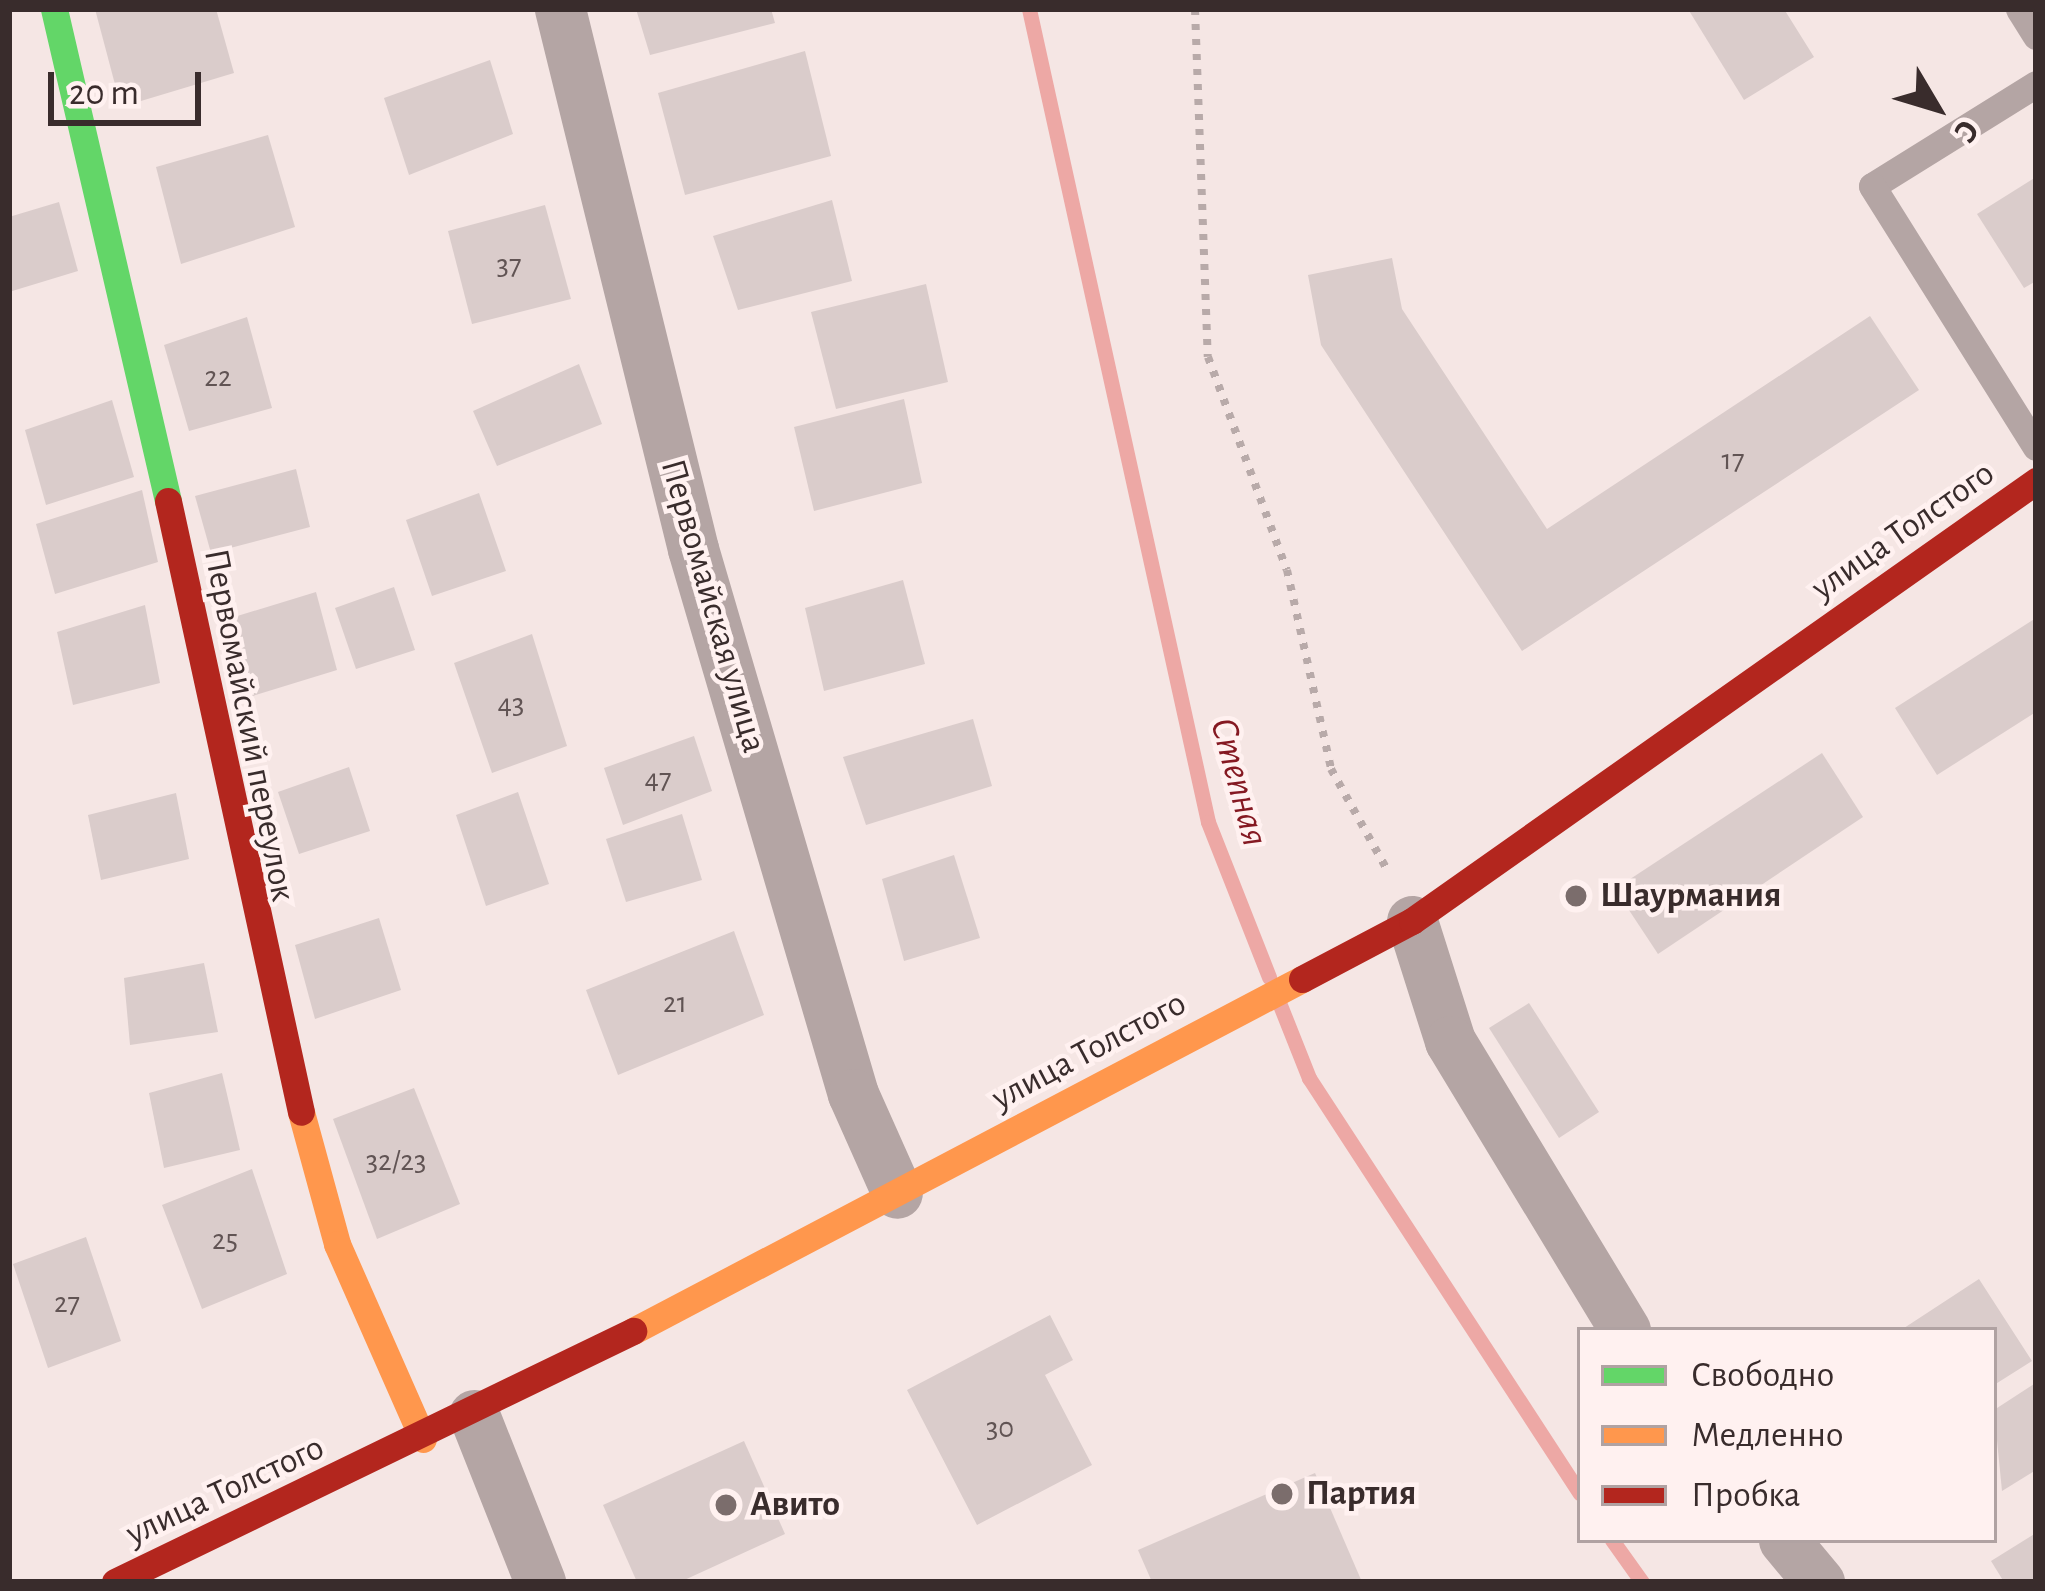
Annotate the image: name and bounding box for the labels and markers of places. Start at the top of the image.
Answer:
place label: Шаурмания [1600,874,1781,918]
marker: Шаурмания [1563,883,1589,909]
place label: Партия [1306,1472,1417,1516]
marker: Партия [1269,1481,1295,1507]
place label: Авито [750,1483,840,1527]
marker: Авито [713,1492,739,1518]

